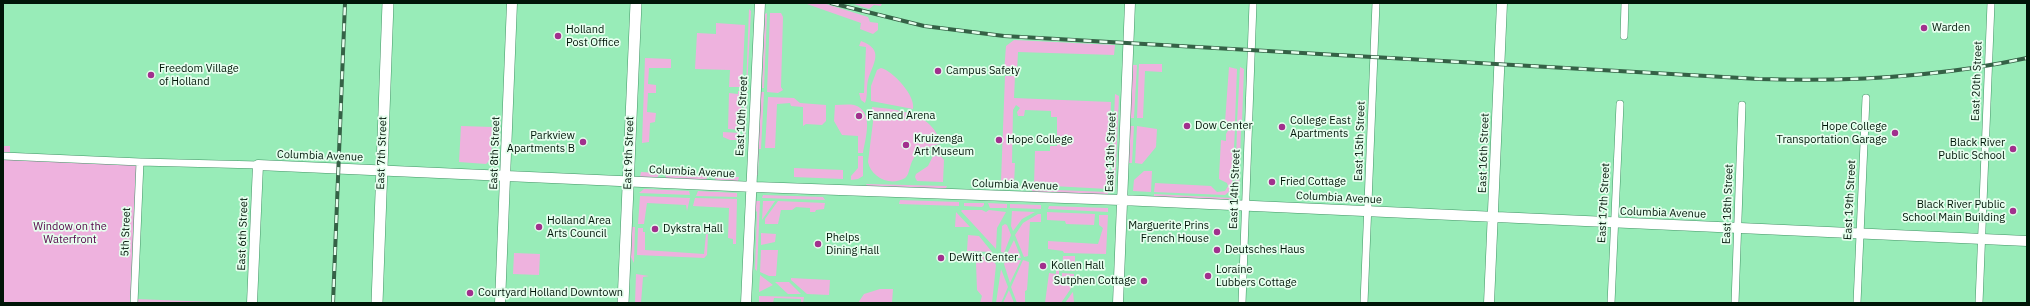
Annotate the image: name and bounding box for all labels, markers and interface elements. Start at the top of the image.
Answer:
place label: Warden [1932,21,1970,35]
place label: Holland Post Office [566,23,619,49]
marker: Warden [1919,23,1929,33]
marker: Holland Post Office [553,31,563,41]
street label: East 20th Street [1969,41,1985,121]
place label: Freedom Village of Holland [159,62,239,88]
place label: Campus Safety [946,64,1020,78]
marker: Campus Safety [933,66,943,76]
marker: Freedom Village of Holland [146,70,156,80]
street label: East 10th Street [733,76,751,156]
street label: East 15th Street [1352,101,1368,181]
place label: Fanned Arena [867,109,935,123]
marker: Fanned Arena [854,111,864,121]
street label: East 13th Street [1103,112,1119,192]
street label: East 16th Street [1476,113,1492,193]
place label: College East Apartments [1290,114,1351,140]
street label: East 7th Street [374,116,390,190]
street label: East 8th Street [487,116,503,190]
street label: East 9th Street [621,116,637,190]
place label: Dow Center [1195,119,1253,133]
place label: Hope College Transportation Garage [1777,120,1887,146]
marker: Dow Center [1182,121,1192,131]
marker: College East Apartments [1277,122,1287,132]
marker: Hope College Transportation Garage [1890,128,1900,138]
place label: Parkview Apartments B [507,129,575,155]
place label: Kruizenga Art Museum [914,132,974,158]
place label: Hope College [1007,133,1073,147]
marker: Hope College [994,135,1004,145]
place label: Black River Public School [1938,136,2005,162]
marker: Parkview Apartments B [578,137,588,147]
marker: Kruizenga Art Museum [901,140,911,150]
marker: Black River Public School [2008,144,2018,154]
street label: Columbia Avenue [277,148,363,164]
street label: East 14th Street [1227,149,1243,229]
street label: East 19th Street [1841,160,1859,240]
street label: Columbia Avenue [649,163,735,181]
street label: East 17th Street [1595,163,1613,243]
street label: East 18th Street [1720,164,1736,244]
place label: Fried Cottage [1280,175,1346,189]
street label: Columbia Avenue [972,177,1058,193]
marker: Fried Cottage [1267,177,1277,187]
street label: Columbia Avenue [1296,189,1382,207]
street label: East 6th Street [235,197,251,271]
place label: Black River Public School Main Building [1902,198,2005,224]
street label: Columbia Avenue [1620,205,1706,221]
marker: Black River Public School Main Building [2008,206,2018,216]
street label: 5th Street [119,207,133,257]
place label: Holland Area Arts Council [547,214,611,240]
place label: Marguerite Prins French House [1128,219,1209,245]
park label: Window on the Waterfront [33,220,107,246]
marker: Holland Area Arts Council [534,222,544,232]
place label: Dykstra Hall [663,222,723,236]
marker: Dykstra Hall [650,224,660,234]
marker: Marguerite Prins French House [1212,227,1222,237]
place label: Phelps Dining Hall [826,231,879,257]
marker: Phelps Dining Hall [813,239,823,249]
place label: Deutsches Haus [1225,243,1305,257]
marker: Deutsches Haus [1212,245,1222,255]
place label: DeWitt Center [949,251,1018,265]
marker: DeWitt Center [936,253,946,263]
place label: Kollen Hall [1051,259,1104,273]
marker: Kollen Hall [1038,261,1048,271]
place label: Loraine Lubbers Cottage [1216,263,1297,289]
marker: Loraine Lubbers Cottage [1203,271,1213,281]
place label: Sutphen Cottage [1054,274,1136,288]
marker: Sutphen Cottage [1139,276,1149,286]
place label: Courtyard Holland Downtown [478,286,623,300]
marker: Courtyard Holland Downtown [465,288,475,298]

